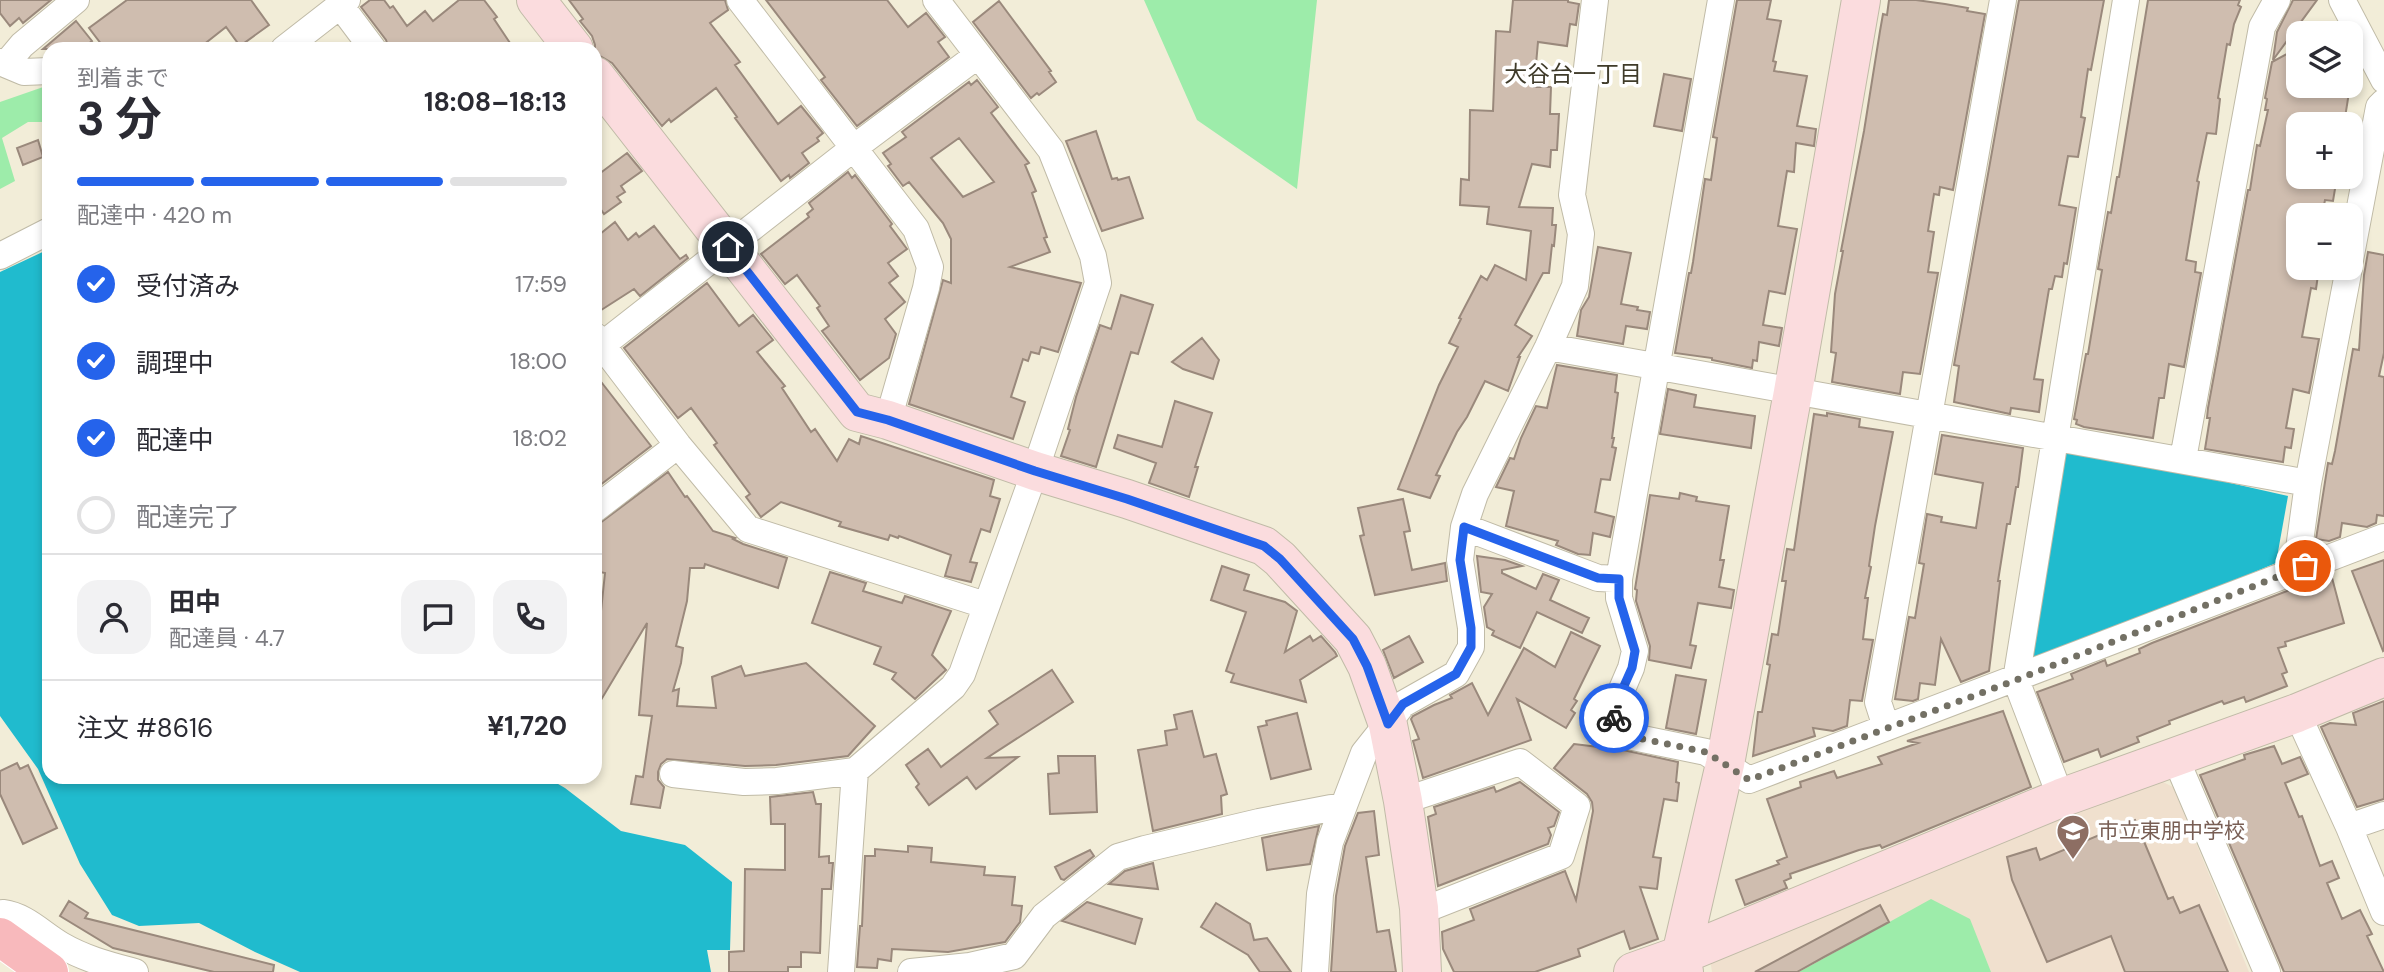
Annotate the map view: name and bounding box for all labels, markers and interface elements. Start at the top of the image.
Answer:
map controls [2286,21,2363,280]
button: layers [2286,21,2363,98]
district label: 大谷台一丁目 [1504,59,1642,89]
text: 到着まで [77,63,169,93]
text: 18:08–18:13 [424,85,567,119]
text: 3 分 [77,89,162,149]
button: + [2286,112,2363,189]
text: 配達中 · 420 m [77,200,232,230]
button: − [2286,203,2363,280]
pin [698,217,758,277]
icon: home [709,228,747,266]
icon: check [77,265,115,303]
text: 受付済み [136,269,240,303]
text: 17:59 [515,269,567,299]
icon: check [77,342,115,380]
text: 調理中 [136,346,214,380]
text: 18:00 [510,346,567,376]
icon: check [77,419,115,457]
text: 配達中 [136,423,214,457]
text: 18:02 [512,423,567,453]
text: 配達完了 [136,500,240,534]
pin [2275,536,2335,596]
icon: bag [2286,547,2324,585]
button: person [77,580,151,654]
button: chat [401,580,475,654]
button: phone [493,580,567,654]
text: 田中 [169,585,221,619]
text: 配達員 · 4.7 [169,623,285,653]
courier [1579,683,1649,753]
icon: bike [1595,699,1633,737]
text: ¥1,720 [487,709,567,743]
text: 注文 #8616 [77,711,213,745]
school or university icon: 市立東朋中学校 [2054,812,2092,861]
place label: 市立東朋中学校 [2098,817,2245,845]

